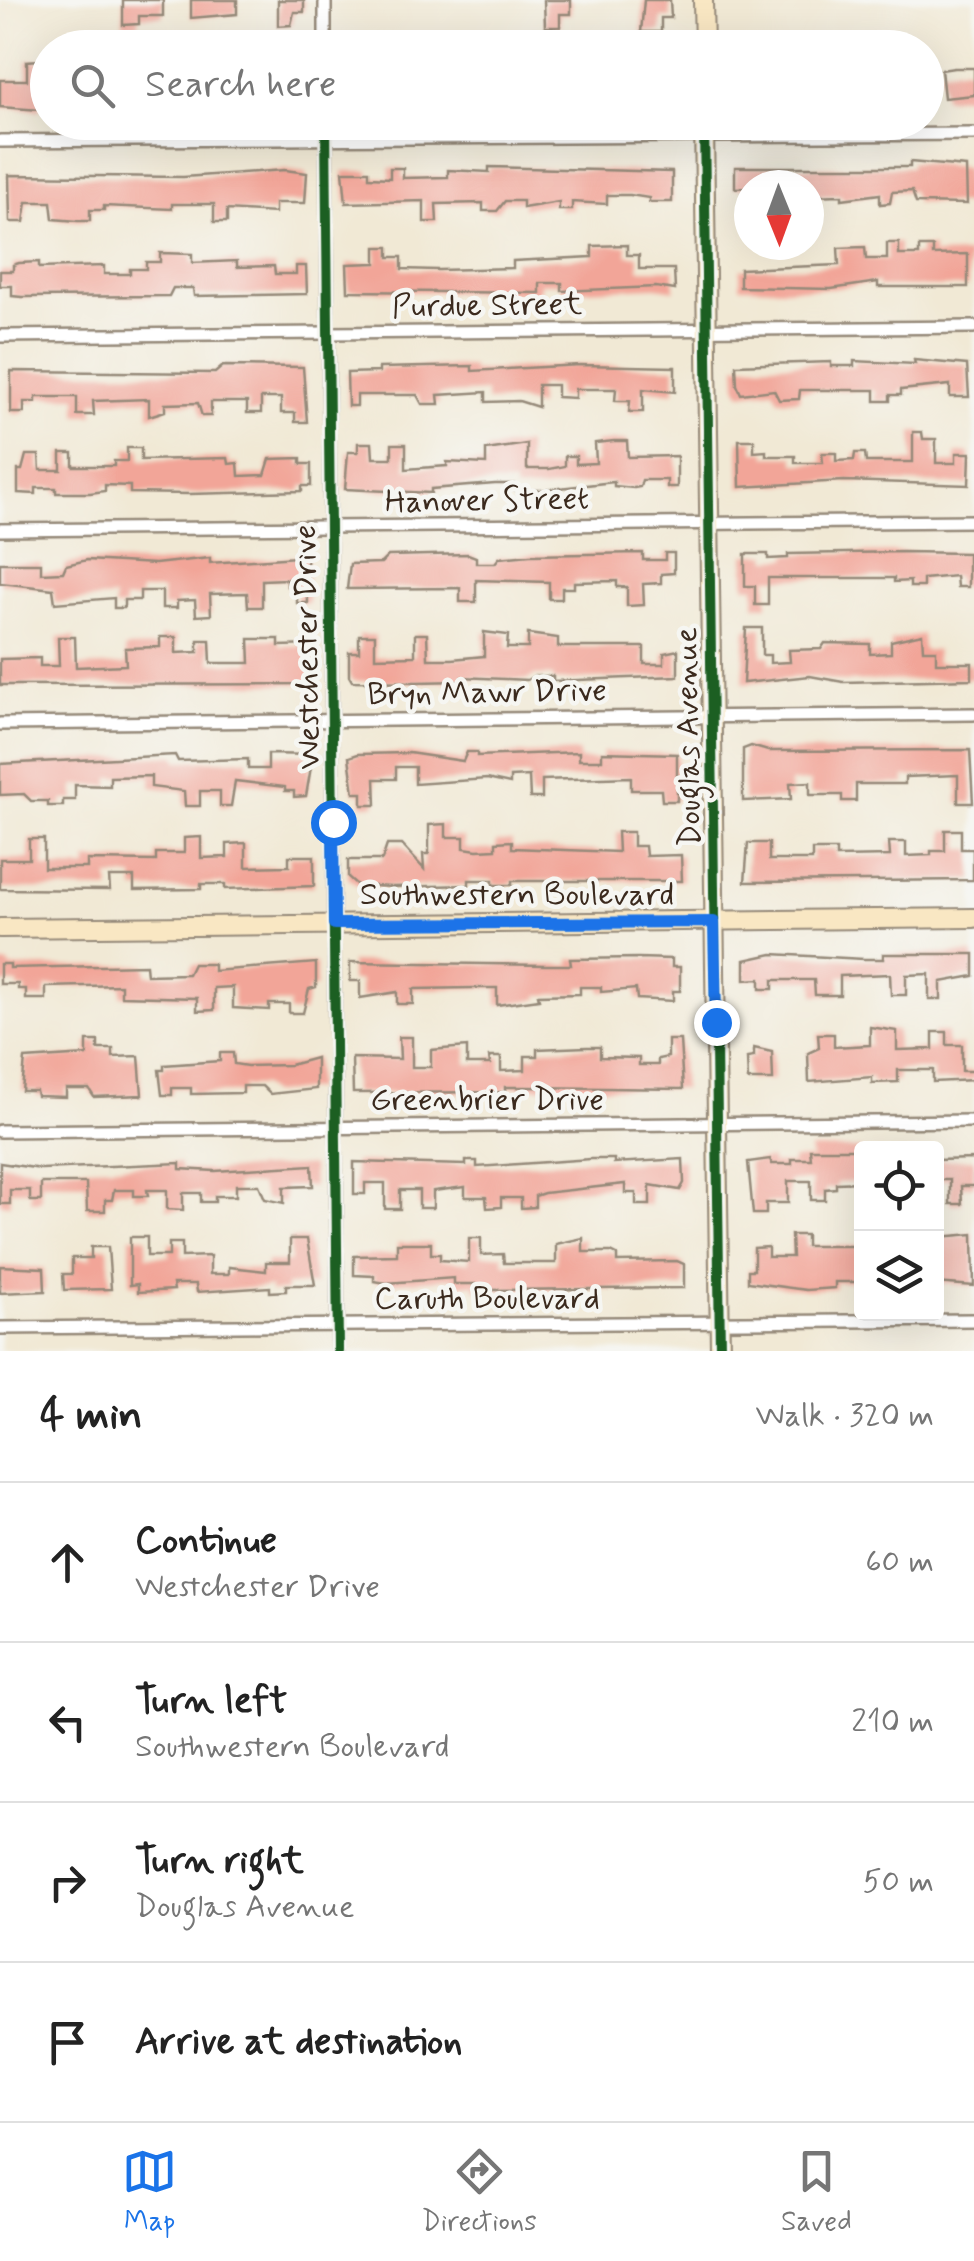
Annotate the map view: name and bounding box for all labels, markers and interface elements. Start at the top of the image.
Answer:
search box [30,30,944,140]
icon: search [65,58,120,113]
text: Search here [145,61,336,110]
north arrow [734,170,824,260]
street label: Purdue Street [392,283,583,329]
street label: Hanover Street [385,478,590,524]
street label: Westchester Drive [285,524,331,770]
street label: Douglas Avenue [666,627,715,847]
street label: Bryn Mawr Drive [367,670,607,716]
route start [311,800,357,846]
street label: Southwestern Boulevard [360,874,674,916]
route end [694,1000,740,1046]
street label: Greenbrier Drive [370,1079,604,1121]
map controls [854,1141,944,1321]
button: locate [854,1141,944,1231]
button: layers [854,1231,944,1321]
street label: Caruth Boulevard [374,1278,600,1320]
text: 4 min [40,1389,142,1444]
text: Walk · 320 m [756,1395,934,1437]
text: Continue [135,1517,277,1566]
icon: ahead [40,1535,95,1590]
text: 60 m [865,1541,934,1583]
text: Westchester Drive [135,1566,380,1608]
text: Turn left [135,1677,287,1726]
icon: left [40,1695,95,1750]
text: 210 m [851,1701,934,1743]
text: Southwestern Boulevard [135,1726,449,1768]
text: Turn right [135,1837,304,1886]
icon: right [40,1855,95,1910]
text: 50 m [862,1861,934,1903]
text: Douglas Avenue [135,1886,355,1928]
icon: arrive [40,2015,95,2070]
text: Arrive at destination [135,2018,462,2067]
tab: Map [122,2144,177,2241]
tab: Directions [422,2144,537,2241]
tab: Saved [781,2144,852,2241]

